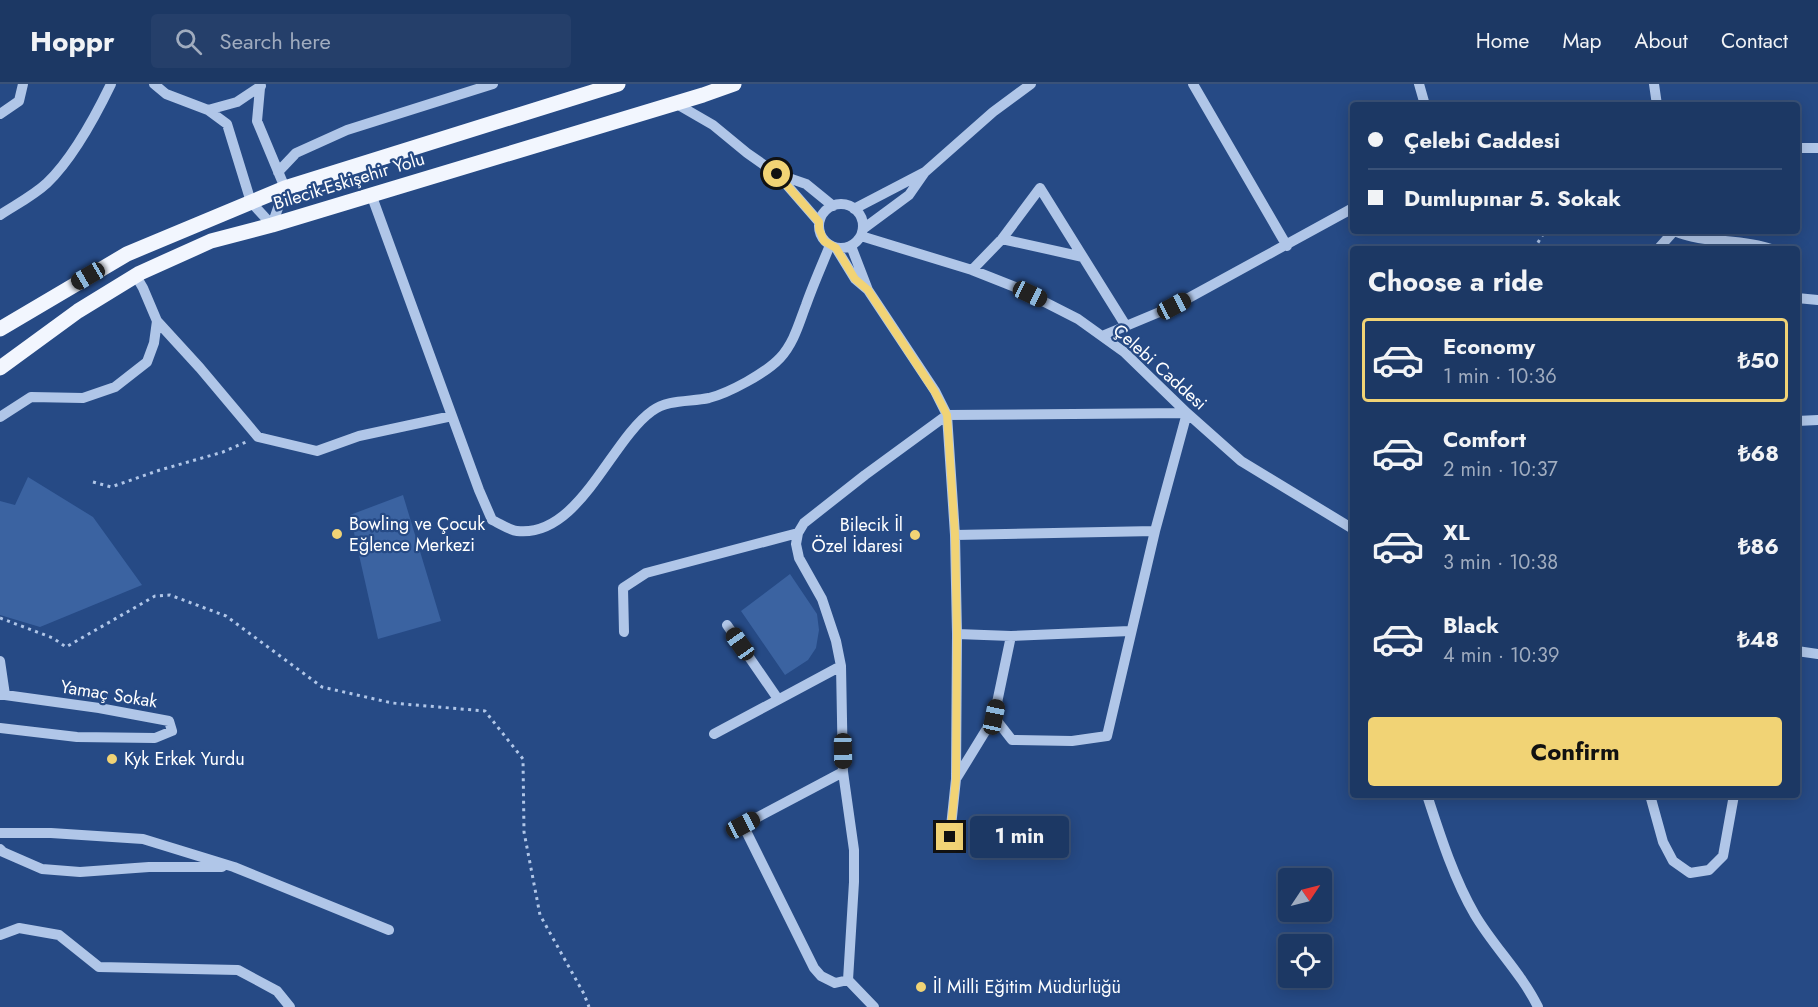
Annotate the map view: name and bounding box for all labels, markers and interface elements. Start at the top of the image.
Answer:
search box [151,14,571,68]
text: Hoppr [30,21,115,62]
icon: search [172,25,205,58]
text: Search here [220,25,331,57]
text: Home [1476,26,1529,56]
text: Map [1562,26,1602,56]
text: About [1635,26,1688,56]
text: Contact [1721,26,1788,56]
text: Çelebi Caddesi [1404,124,1560,156]
street label: Bilecik-Eskişehir Yolu [270,146,428,216]
route start [763,160,790,187]
text: Dumlupınar 5. Sokak [1404,182,1621,214]
car [68,259,108,293]
text: Choose a ride [1368,262,1543,301]
car [1010,278,1050,310]
car [1154,290,1194,322]
street label: Çelebi Caddesi [1107,318,1213,416]
text: Economy [1443,330,1535,362]
icon: car [1371,333,1425,387]
text: ₺50 [1738,344,1779,376]
text: 1 min · 10:36 [1443,362,1557,391]
text: Comfort [1443,423,1526,455]
icon: car [1371,426,1425,480]
text: ₺68 [1738,437,1779,469]
text: 2 min · 10:37 [1443,455,1558,484]
place label: Bowling ve Çocuk Eğlence Merkezi [349,511,485,558]
place label: Bilecik İl Özel İdaresi [812,512,903,559]
text: XL [1443,516,1470,548]
icon: car [1371,519,1425,573]
marker: Bowling ve Çocuk Eğlence Merkezi [330,527,344,541]
marker: Bilecik İl Özel İdaresi [908,528,922,542]
text: ₺86 [1738,530,1779,562]
text: 3 min · 10:38 [1443,548,1558,577]
text: Black [1443,609,1499,641]
icon: car [1371,612,1425,666]
text: ₺48 [1737,623,1779,655]
car [722,624,758,664]
text: 4 min · 10:39 [1443,641,1559,670]
street label: Yamaç Sokak [59,674,159,715]
car [981,698,1007,736]
button: Confirm [1368,717,1782,786]
car [834,733,852,769]
place label: Kyk Erkek Yurdu [124,746,245,772]
marker: Kyk Erkek Yurdu [105,752,119,766]
car [723,809,763,841]
callout: 1 min [971,816,1070,858]
text: 1 min [995,822,1044,851]
route end [936,823,963,850]
north arrow [1278,868,1332,922]
map controls [1278,868,1332,988]
button: locate [1278,934,1332,988]
place label: İl Milli Eğitim Müdürlüğü [933,974,1121,1000]
marker: İl Milli Eğitim Müdürlüğü [914,980,928,994]

